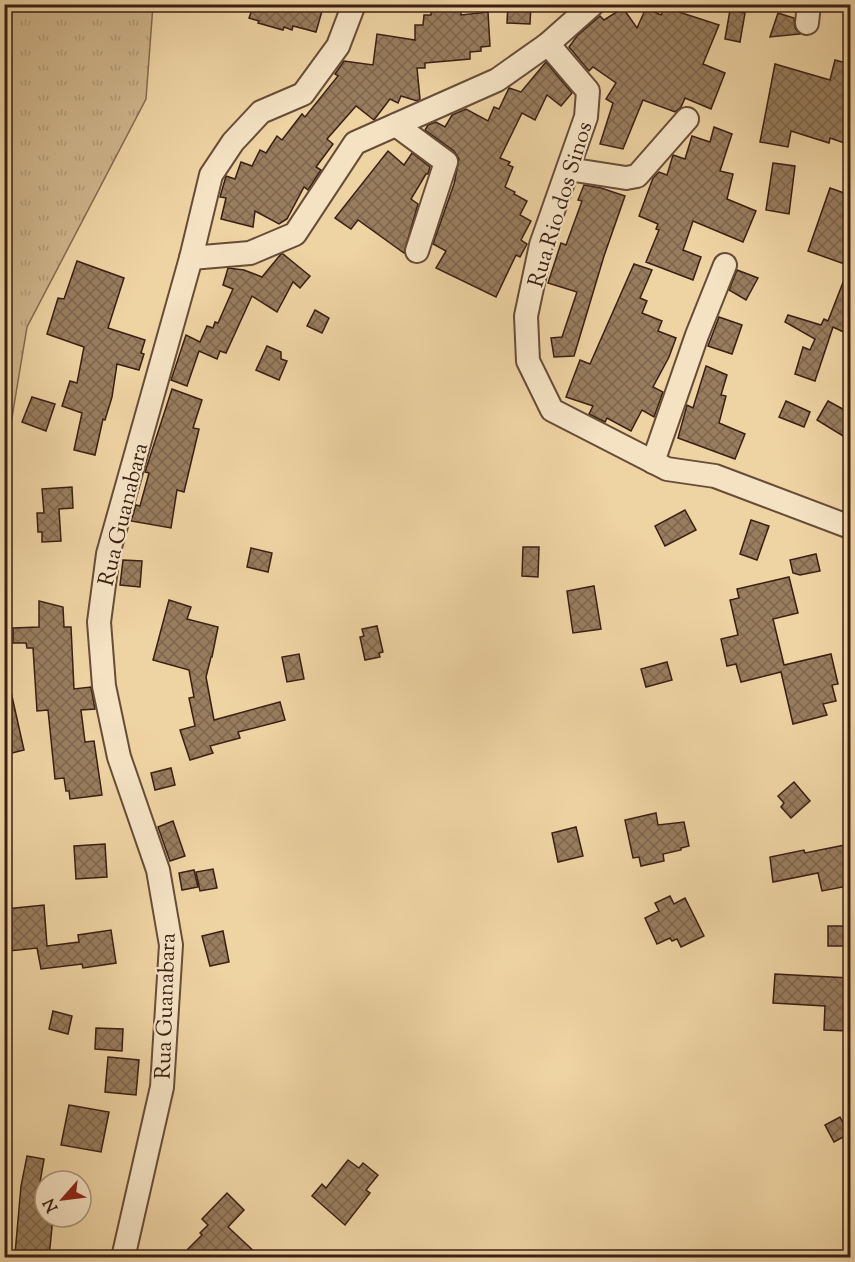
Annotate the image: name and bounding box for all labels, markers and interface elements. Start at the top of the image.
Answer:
street label: Rua Rio dos Sinos [521,118,602,292]
street label: Rua Guanabara [92,440,158,590]
street label: Rua Guanabara [148,932,186,1080]
north arrow [33,1169,93,1229]
text: N [39,1194,65,1216]

